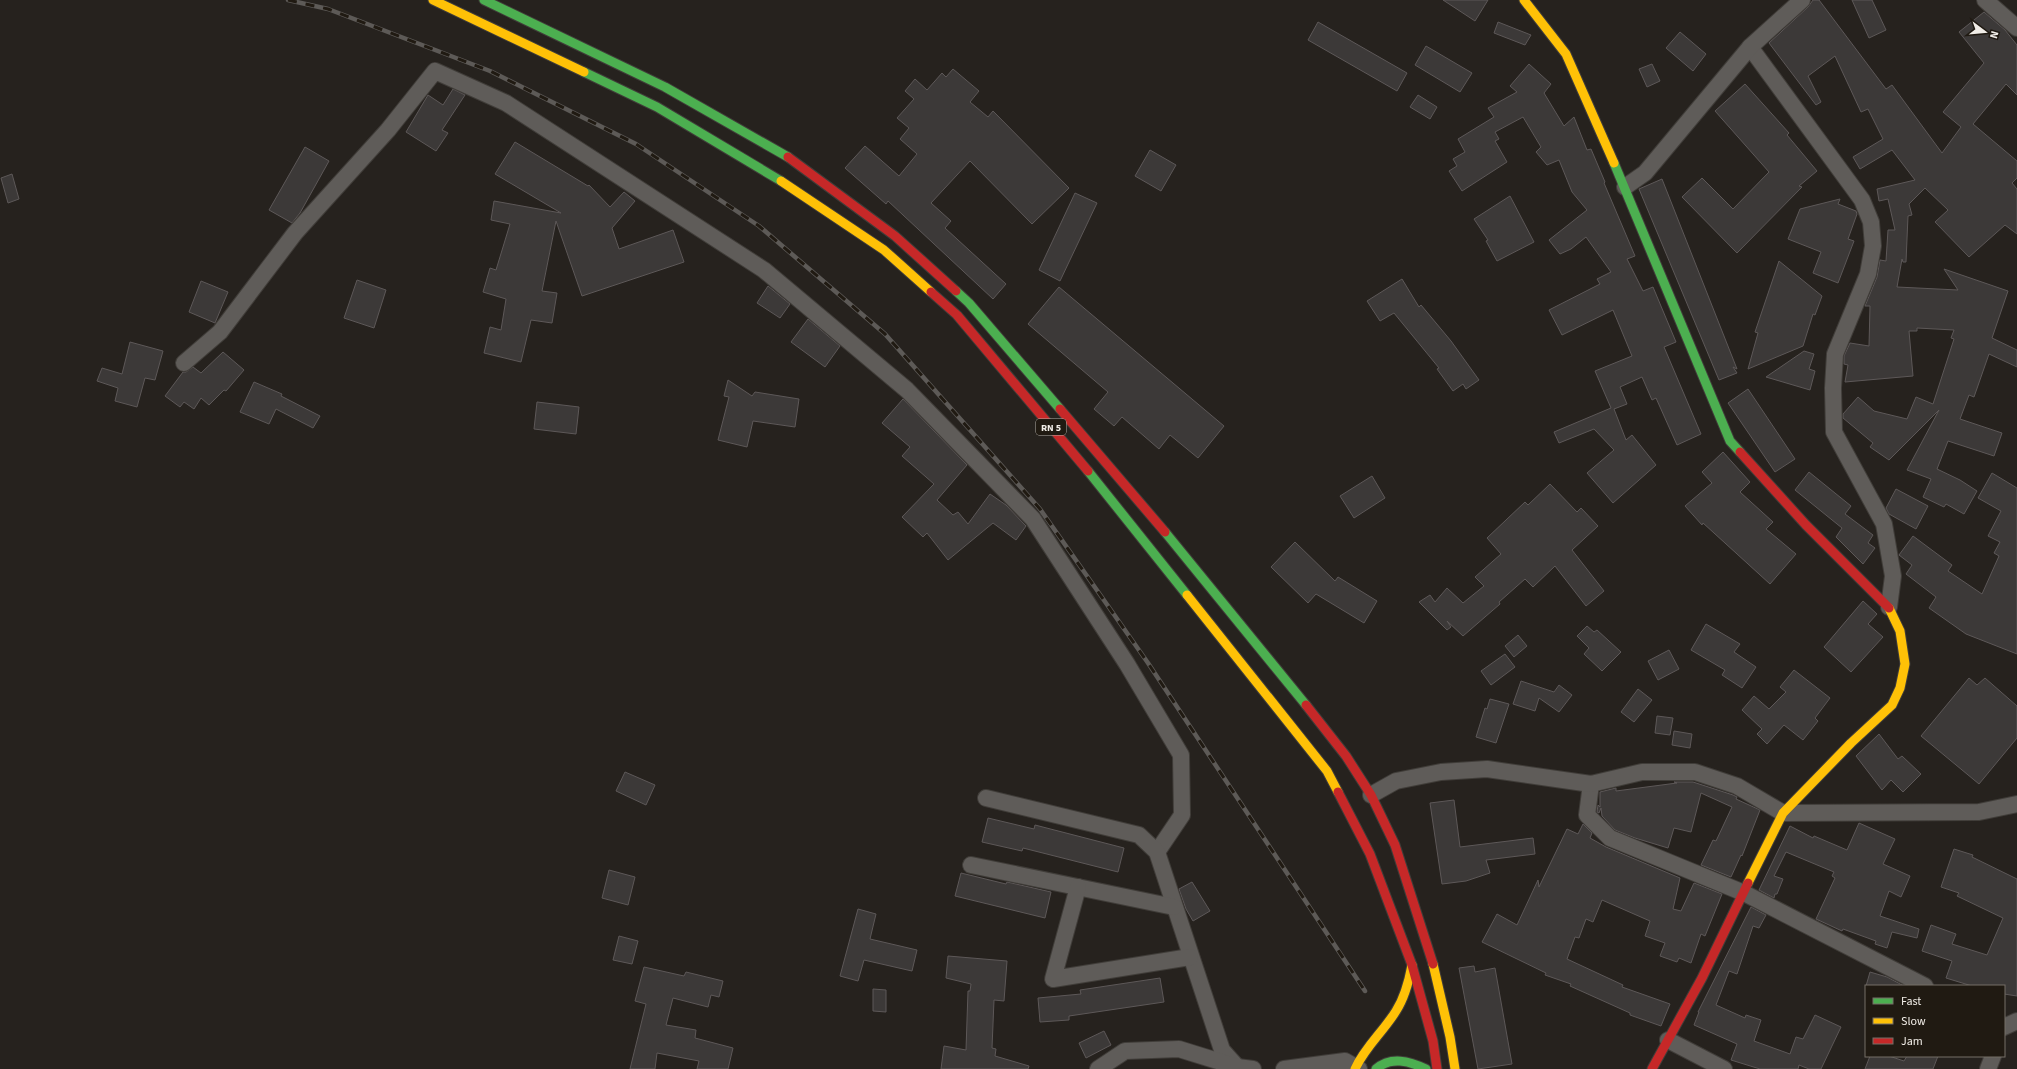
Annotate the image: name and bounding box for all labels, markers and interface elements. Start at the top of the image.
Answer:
north arrow [1965,12,2005,52]
text: N [1986,29,2002,40]
road number: RN 5 [1036,419,1066,435]
legend [1865,985,2005,1057]
text: Fast [1901,993,1921,1010]
text: Slow [1901,1013,1926,1030]
text: Jam [1901,1033,1923,1050]

